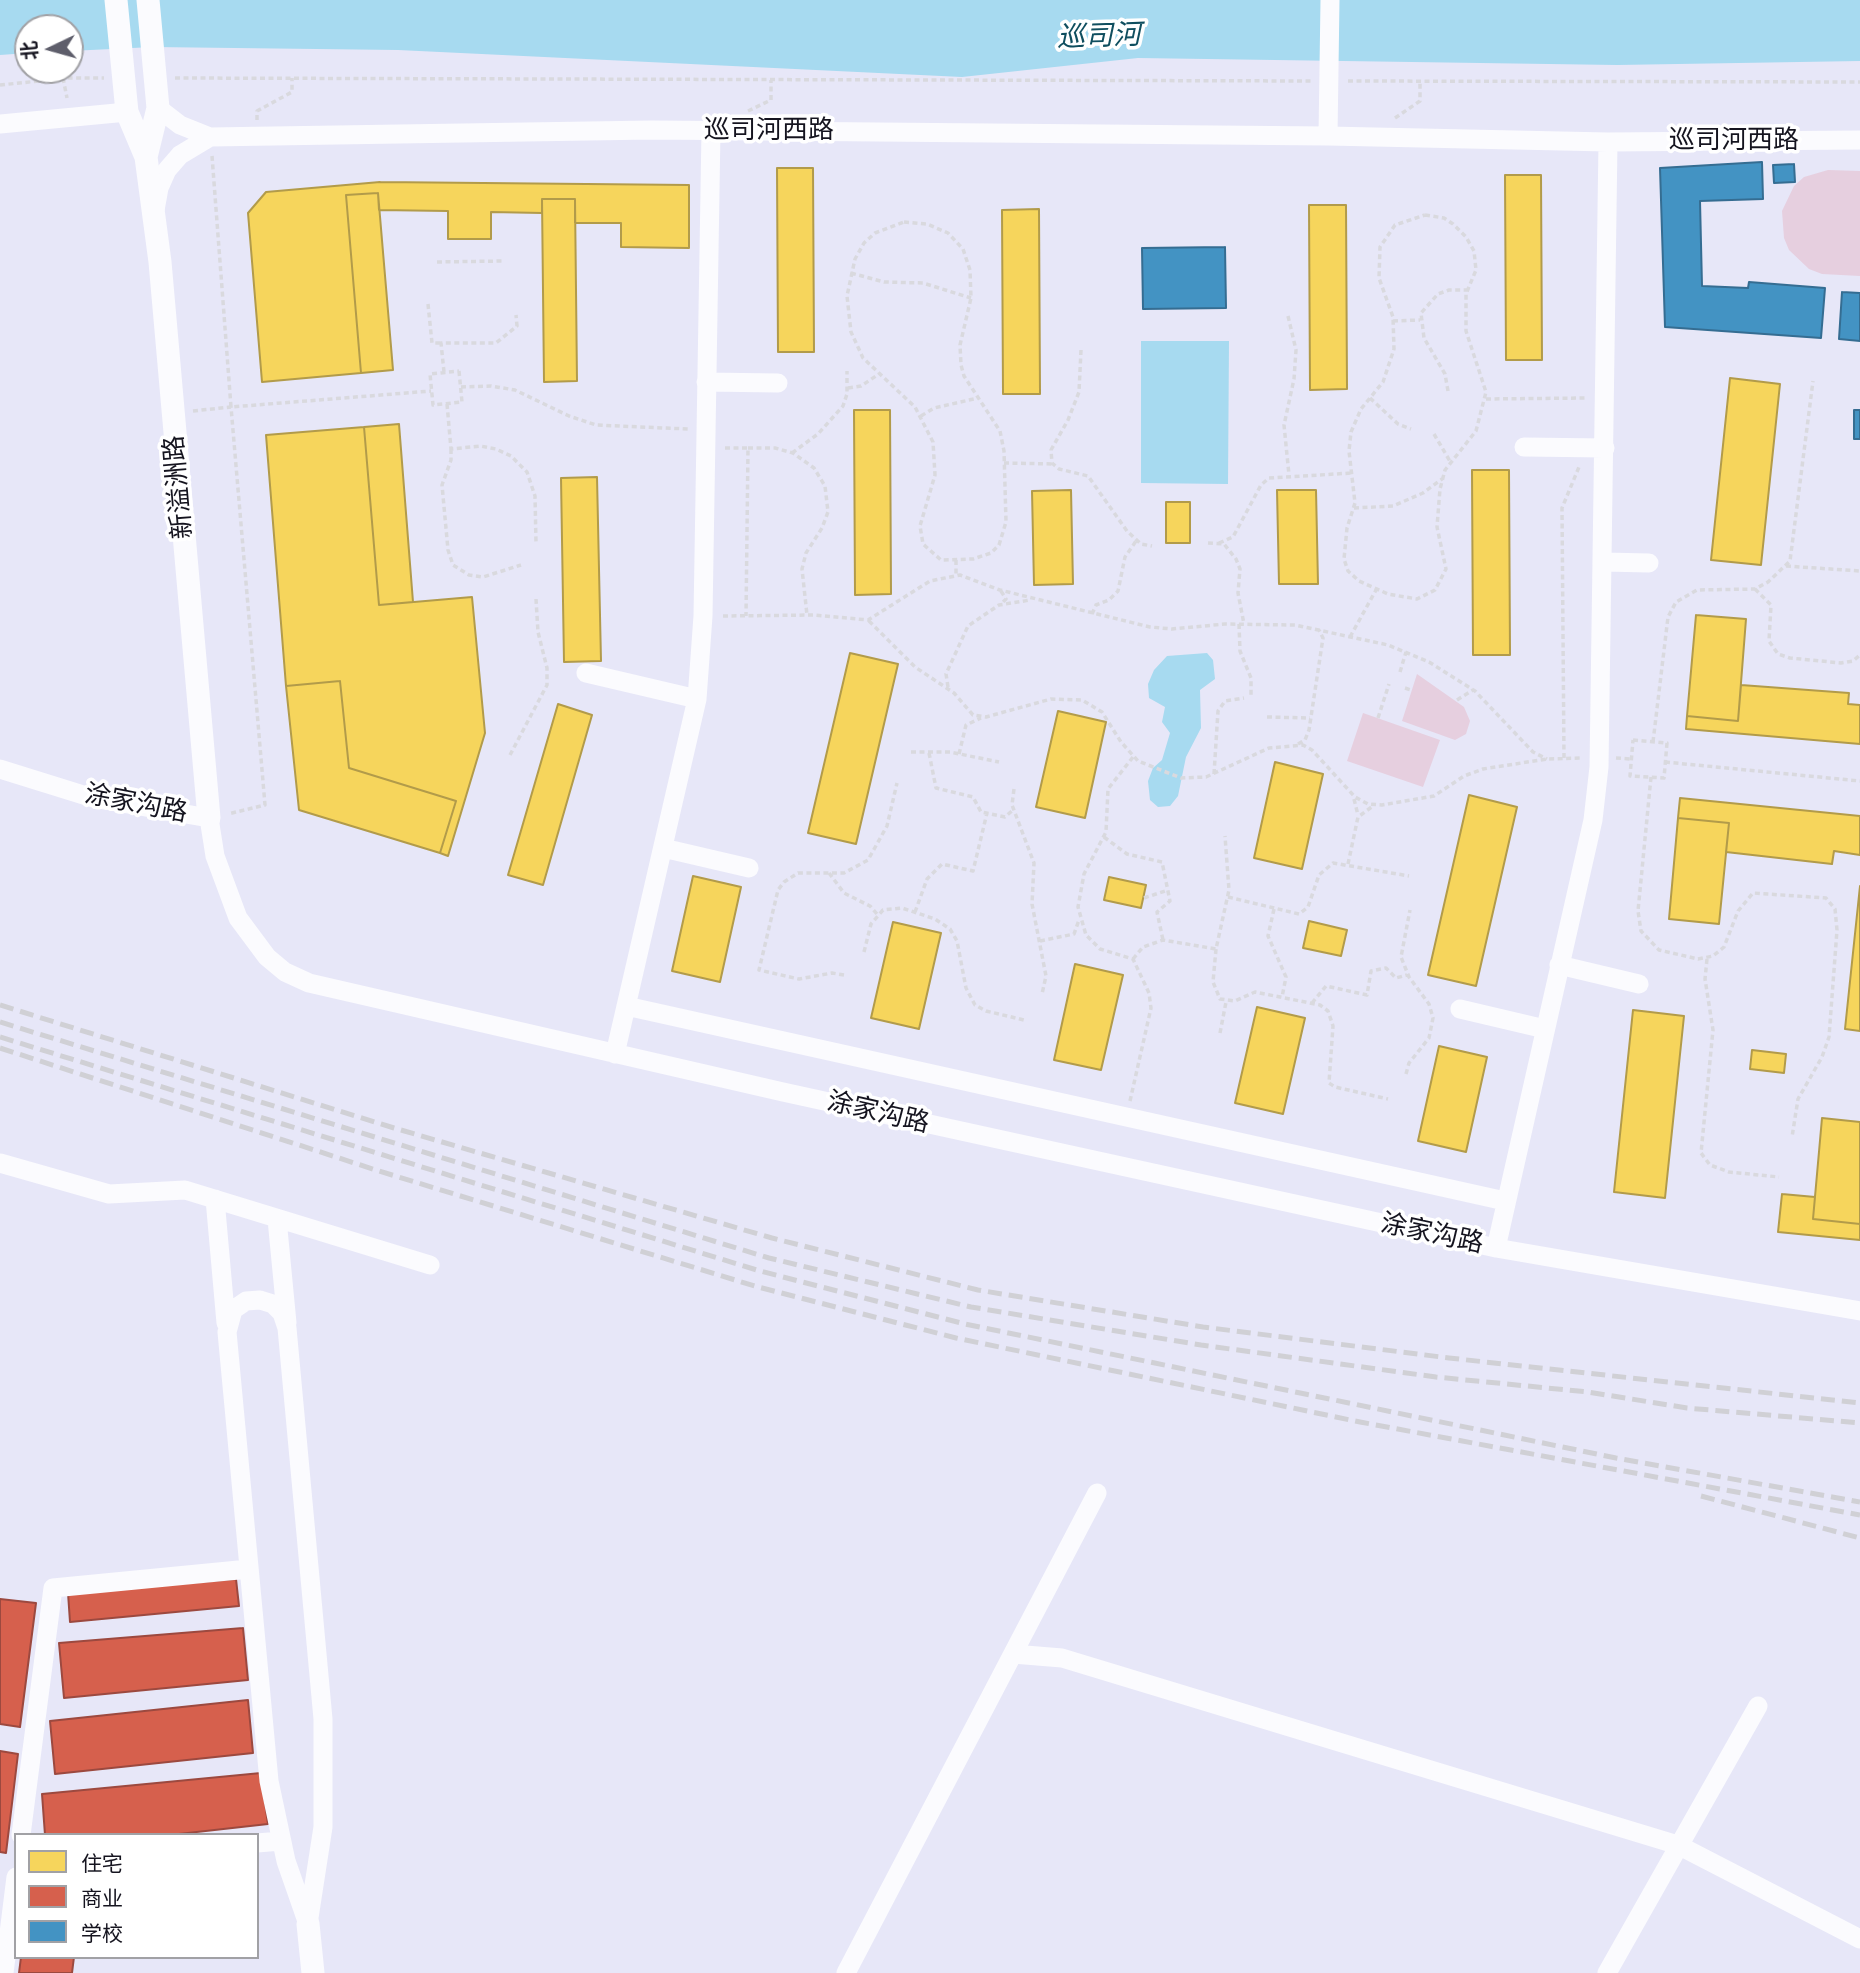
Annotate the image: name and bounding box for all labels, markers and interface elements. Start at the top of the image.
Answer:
north arrow [14,14,84,84]
water label: 巡司河 [1056,19,1142,55]
text: 北 [18,40,42,61]
street label: 巡司河西路 [704,115,834,147]
street label: 巡司河西路 [1669,125,1799,157]
street label: 新溢洲路 [159,434,199,540]
street label: 涂家沟路 [82,779,190,829]
street label: 涂家沟路 [824,1086,932,1140]
street label: 涂家沟路 [1378,1208,1486,1260]
legend [14,1833,259,1959]
text: 住宅 [81,1852,123,1876]
text: 商业 [81,1887,123,1911]
text: 学校 [81,1922,123,1946]

